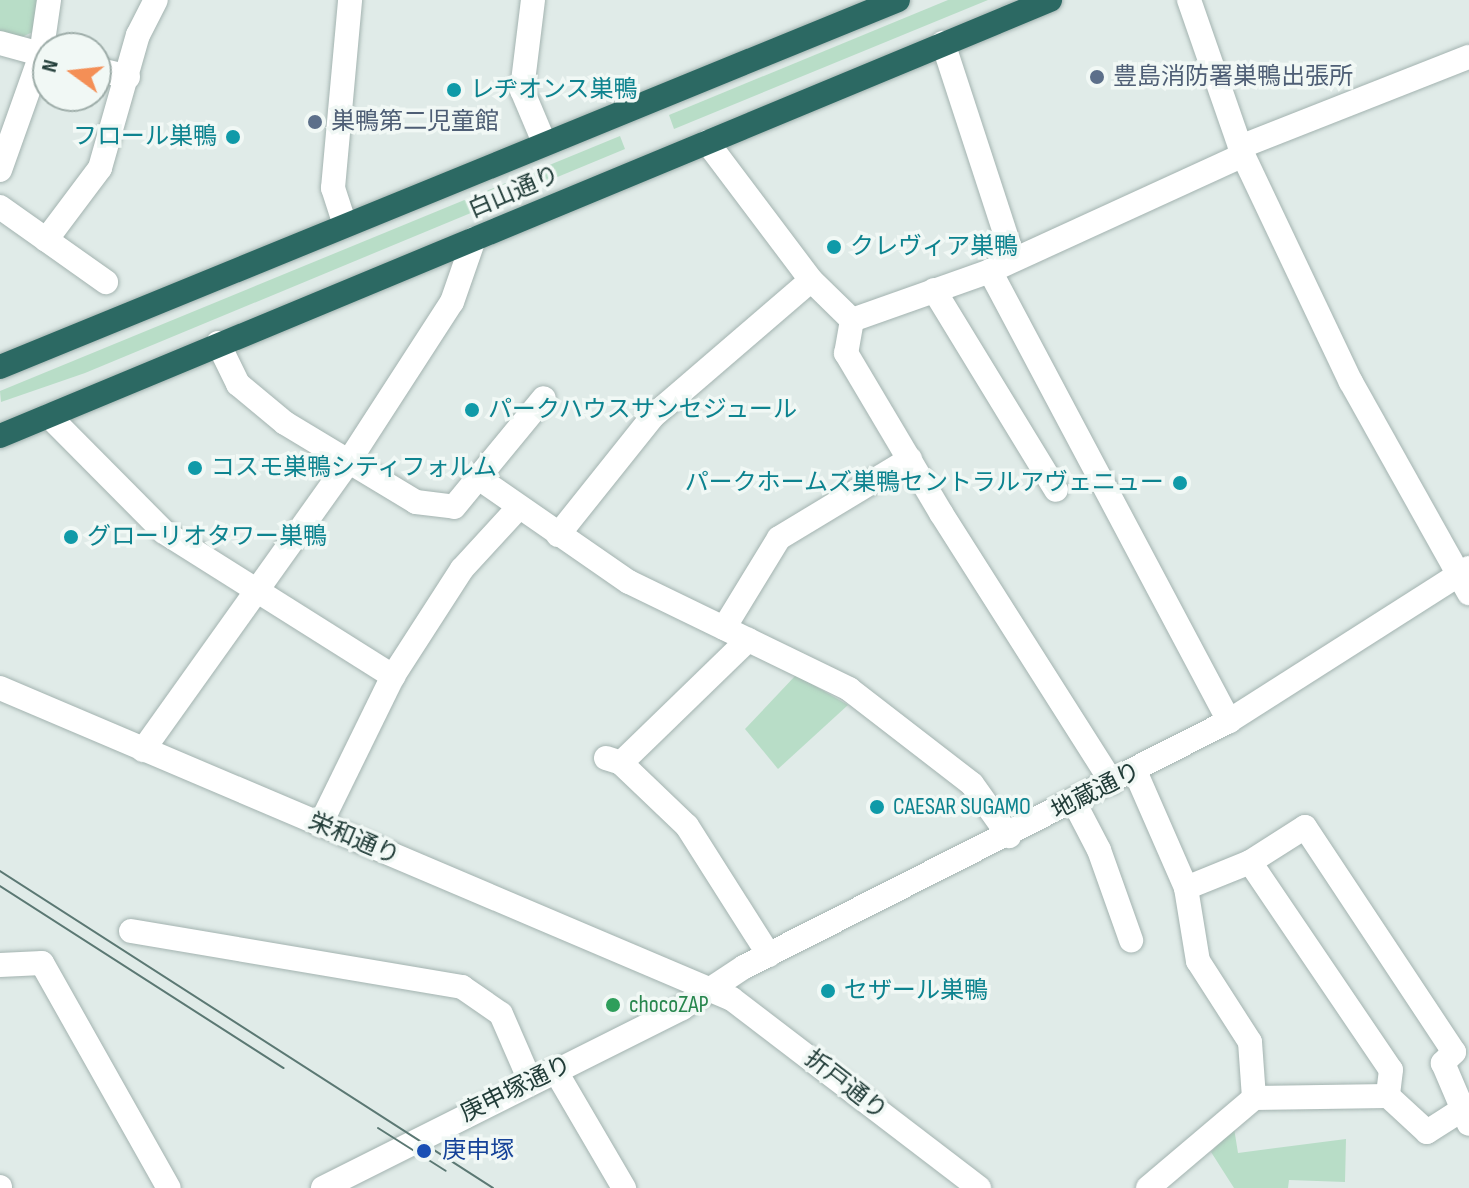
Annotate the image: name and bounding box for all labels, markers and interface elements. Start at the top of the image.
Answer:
north arrow [32,32,112,112]
text: N [36,57,65,75]
place label: 豊島消防署巣鴨出張所 [1113,63,1353,91]
marker: 豊島消防署巣鴨出張所 [1088,68,1106,86]
place label: レヂオンス巣鴨 [470,76,638,104]
marker: レヂオンス巣鴨 [445,81,463,99]
place label: 巣鴨第二児童館 [331,108,499,136]
marker: 巣鴨第二児童館 [306,113,324,131]
place label: フロール巣鴨 [73,123,217,151]
marker: フロール巣鴨 [224,128,242,146]
street label: 白山通り [464,160,564,224]
place label: クレヴィア巣鴨 [850,233,1018,261]
marker: クレヴィア巣鴨 [825,238,843,256]
place label: パークハウスサンセジュール [488,396,800,424]
marker: パークハウスサンセジュール [463,401,481,419]
place label: コスモ巣鴨シティフォルム [211,454,499,482]
marker: コスモ巣鴨シティフォルム [186,459,204,477]
place label: パークホームズ巣鴨セントラルアヴェニュー [684,469,1164,497]
marker: パークホームズ巣鴨セントラルアヴェニュー [1171,474,1189,492]
place label: グローリオタワー巣鴨 [87,523,327,551]
marker: グローリオタワー巣鴨 [62,528,80,546]
street label: 地蔵通り [1047,756,1145,826]
place label: CAESAR SUGAMO [893,793,1031,821]
marker: CAESAR SUGAMO [868,798,886,816]
street label: 栄和通り [304,807,404,871]
place label: セザール巣鴨 [844,977,988,1005]
marker: セザール巣鴨 [819,982,837,1000]
place label: chocoZAP [629,991,709,1019]
marker: chocoZAP [604,996,622,1014]
street label: 折戸通り [799,1044,893,1126]
street label: 庚申塚通り [456,1050,576,1128]
place label: 庚申塚 [442,1137,514,1165]
marker: 庚申塚 [413,1140,435,1162]

